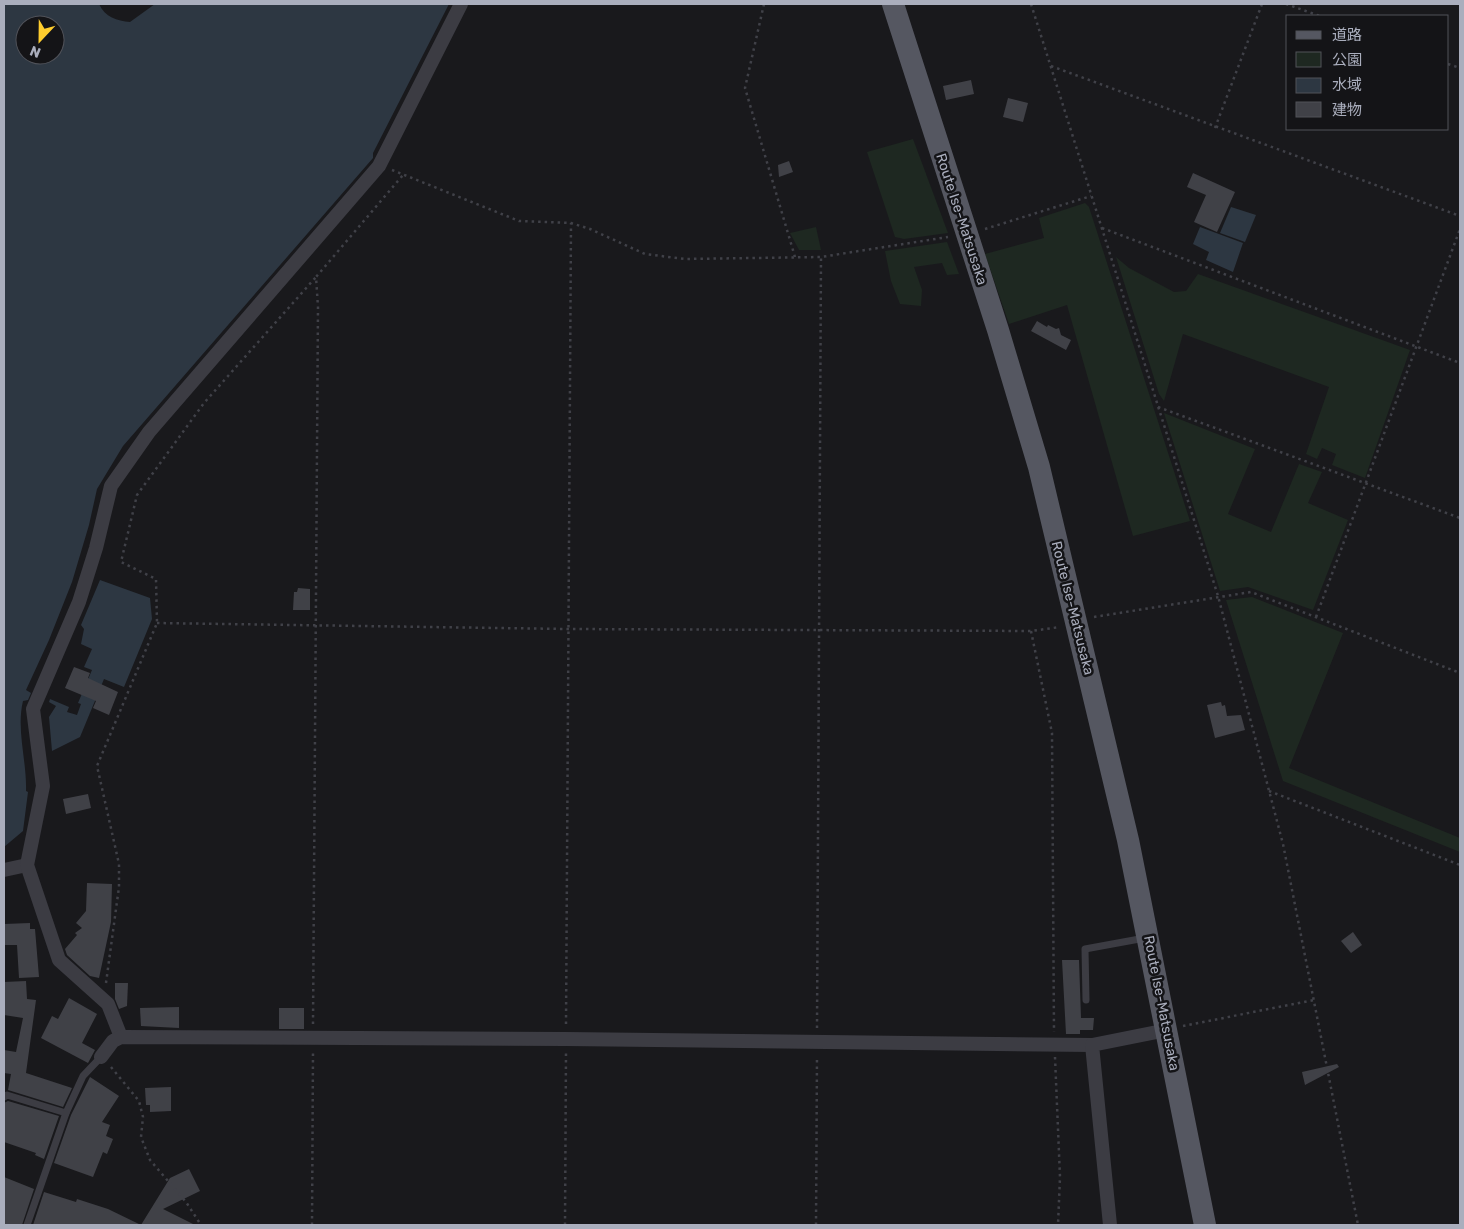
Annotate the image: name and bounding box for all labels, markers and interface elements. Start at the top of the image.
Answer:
north arrow [15,15,65,65]
legend [1286,15,1449,130]
text: 道路 [1332,26,1362,44]
text: N [27,42,43,61]
text: 公園 [1332,51,1362,69]
text: 水域 [1332,76,1362,94]
text: 建物 [1332,101,1362,119]
street label: Route Ise-Matsusaka [932,151,991,287]
street label: Route Ise-Matsusaka [1048,539,1097,677]
street label: Route Ise-Matsusaka [1140,934,1183,1072]

